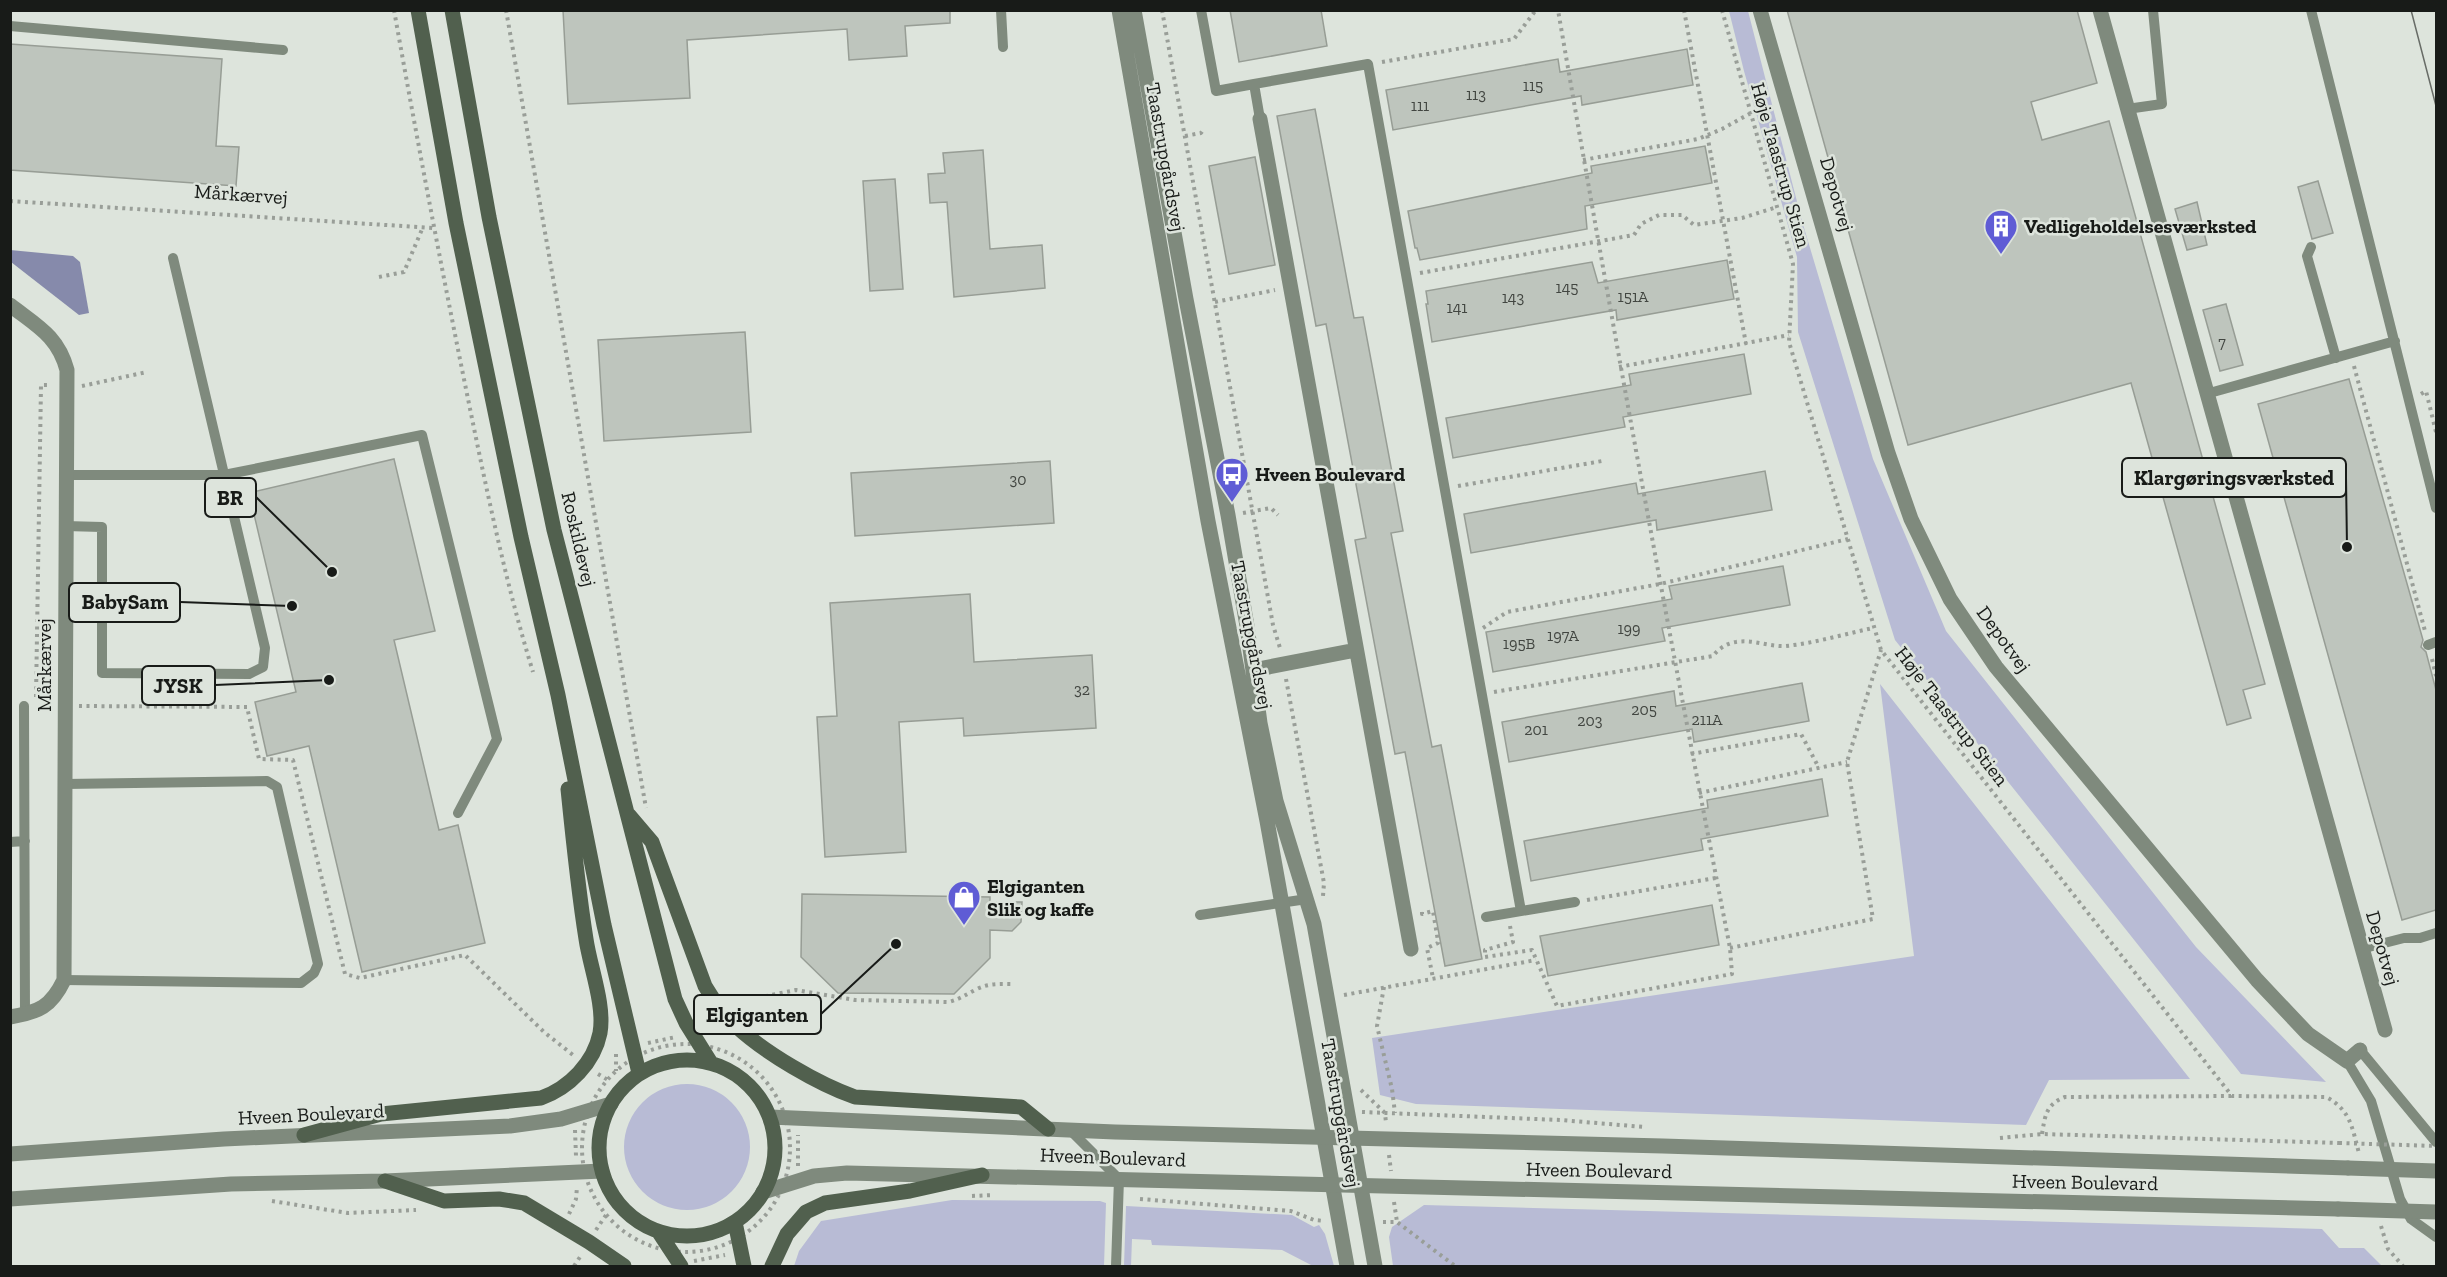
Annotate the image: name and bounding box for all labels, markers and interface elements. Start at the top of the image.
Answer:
house number: 115 [1523,76,1543,95]
street label: Høje Taastrup Stien [1746,80,1816,251]
street label: Taastrupgårdsvej [1141,81,1191,233]
house number: 113 [1466,85,1486,104]
house number: 111 [1411,96,1429,115]
street label: Depotvej [1815,154,1859,234]
street label: Mårkærvej [193,179,289,209]
building icon: Vedligeholdelsesværksted [1983,208,2019,255]
place label: Vedligeholdelsesværksted [2024,214,2257,238]
house number: 145 [1556,278,1578,297]
house number: 151A [1618,287,1649,306]
house number: 143 [1502,288,1524,307]
house number: 141 [1447,298,1467,317]
house number: 7 [2218,333,2226,352]
bus stop icon: Hveen Boulevard [1214,456,1250,503]
callout: Klargøringsværksted [2122,458,2346,497]
place label: Hveen Boulevard [1255,462,1406,486]
text: Klargøringsværksted [2134,465,2334,490]
house number: 30 [1009,470,1027,489]
callout: BR [205,478,256,517]
text: BR [217,485,244,510]
street label: Roskildevej [556,489,602,589]
street label: Taastrupgårdsvej [1226,559,1278,711]
callout: BabySam [69,583,180,622]
text: BabySam [82,589,169,614]
street label: Depotvej [1972,601,2036,677]
street label: Mårkærvej [32,618,56,712]
house number: 199 [1617,619,1641,638]
house number: 197A [1547,626,1580,645]
house number: 195B [1503,634,1536,653]
street label: Høje Taastrup Stien [1890,641,2014,791]
callout: JYSK [142,666,215,705]
text: JYSK [153,673,203,698]
house number: 32 [1074,680,1090,699]
house number: 205 [1631,700,1657,719]
house number: 211A [1692,710,1723,729]
house number: 203 [1577,711,1603,730]
house number: 201 [1524,720,1548,739]
place label: Elgiganten Slik og kaffe [987,874,1094,921]
shop icon: Elgiganten Slik og kaffe [946,879,982,926]
street label: Depotvej [2361,908,2405,988]
callout: Elgiganten [694,995,821,1034]
text: Elgiganten [706,1002,809,1027]
street label: Taastrupgårdsvej [1316,1037,1366,1189]
street label: Hveen Boulevard [237,1098,385,1130]
street label: Hveen Boulevard [1040,1142,1186,1172]
street label: Hveen Boulevard [1526,1157,1672,1183]
street label: Hveen Boulevard [2012,1169,2158,1195]

